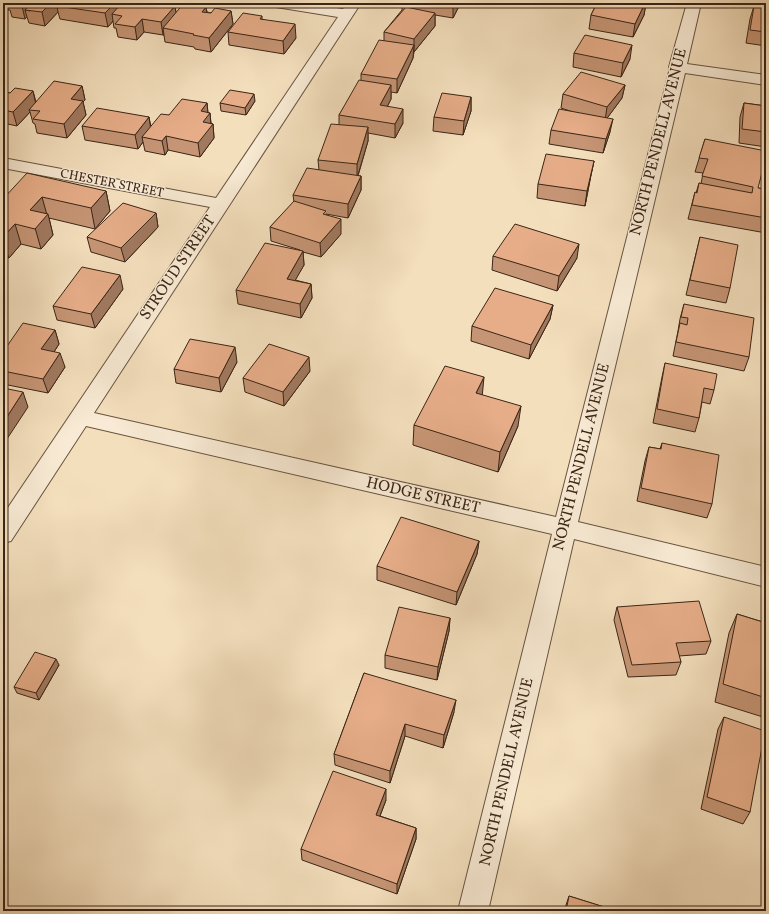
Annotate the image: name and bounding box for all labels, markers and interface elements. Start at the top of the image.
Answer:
street label: NORTH PENDELL AVENUE [625,46,693,238]
street label: CHESTER STREET [59,165,166,203]
street label: STROUD STREET [135,211,221,325]
street label: NORTH PENDELL AVENUE [548,361,616,553]
street label: HODGE STREET [364,472,482,520]
street label: NORTH PENDELL AVENUE [475,676,539,868]

